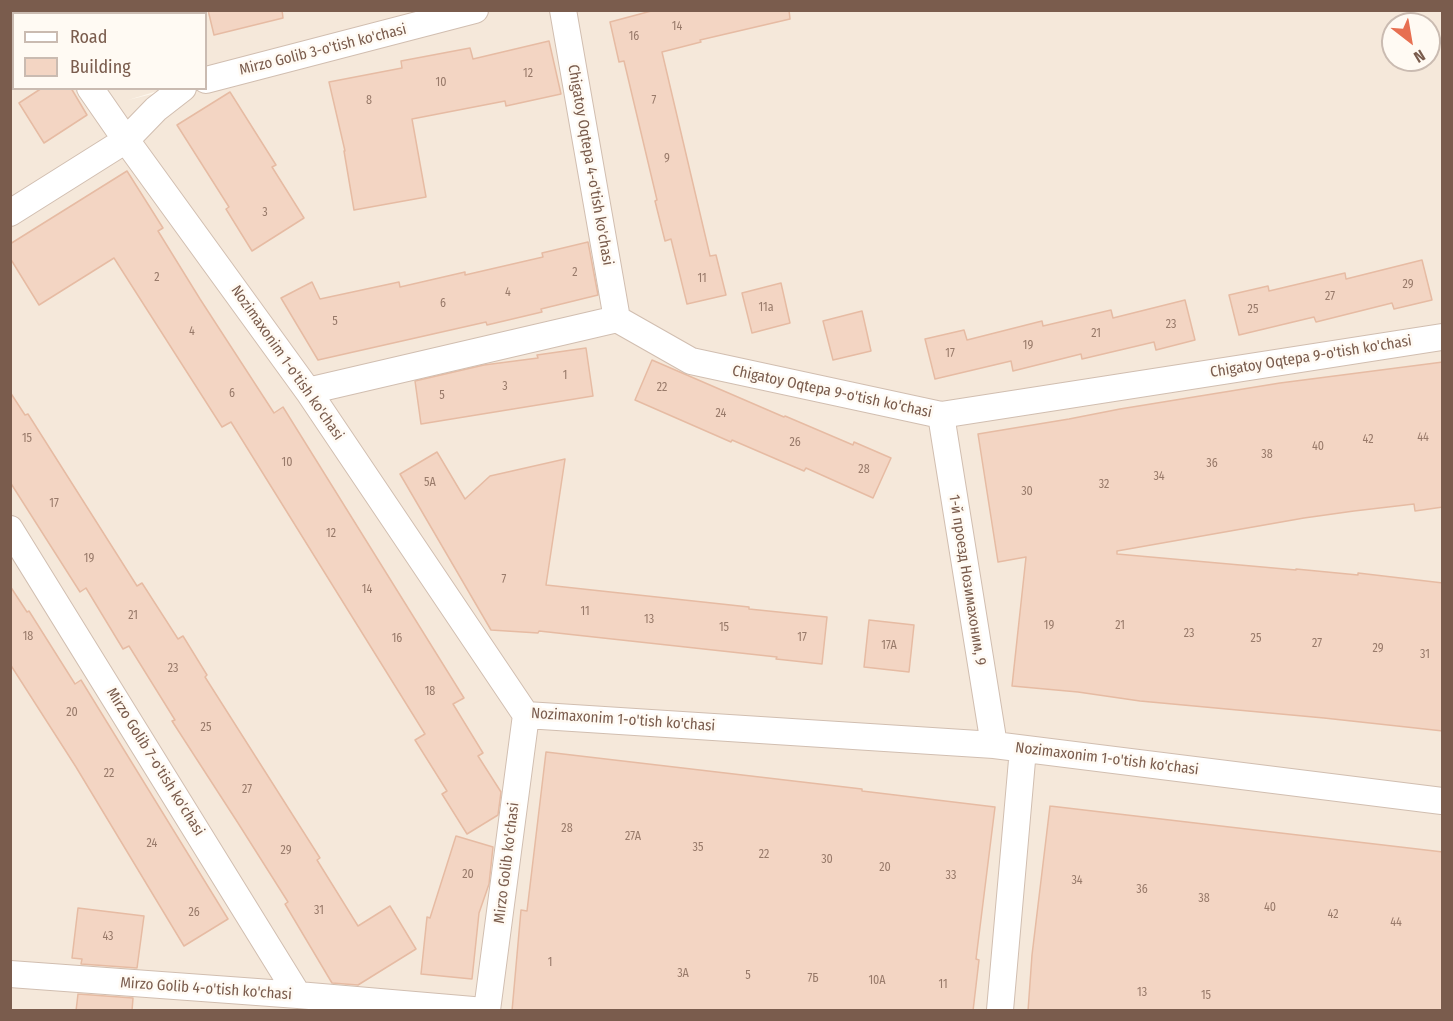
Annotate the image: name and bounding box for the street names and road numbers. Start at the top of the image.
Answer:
street label: Mirzo Golib 3-o'tish ko'chasi [238,21,408,79]
street label: Chigatoy Oqtepa 4-o'tish ko'chasi [563,63,617,267]
street label: Nozimaxonim 1-o'tish ko'chasi [227,282,347,444]
street label: Chigatoy Oqtepa 9-o'tish ko'chasi [1209,332,1413,382]
street label: Chigatoy Oqtepa 9-o'tish ko'chasi [730,362,934,422]
street label: 1-й проезд Нозимахоним, 9 [945,493,989,667]
street label: Mirzo Golib 7-o'tish ko'chasi [102,685,208,839]
street label: Nozimaxonim 1-o'tish ko'chasi [530,705,716,735]
street label: Nozimaxonim 1-o'tish ko'chasi [1014,739,1200,779]
street label: Mirzo Golib ko'chasi [491,801,523,925]
street label: Mirzo Golib 4-o'tish ko'chasi [120,974,292,1004]

